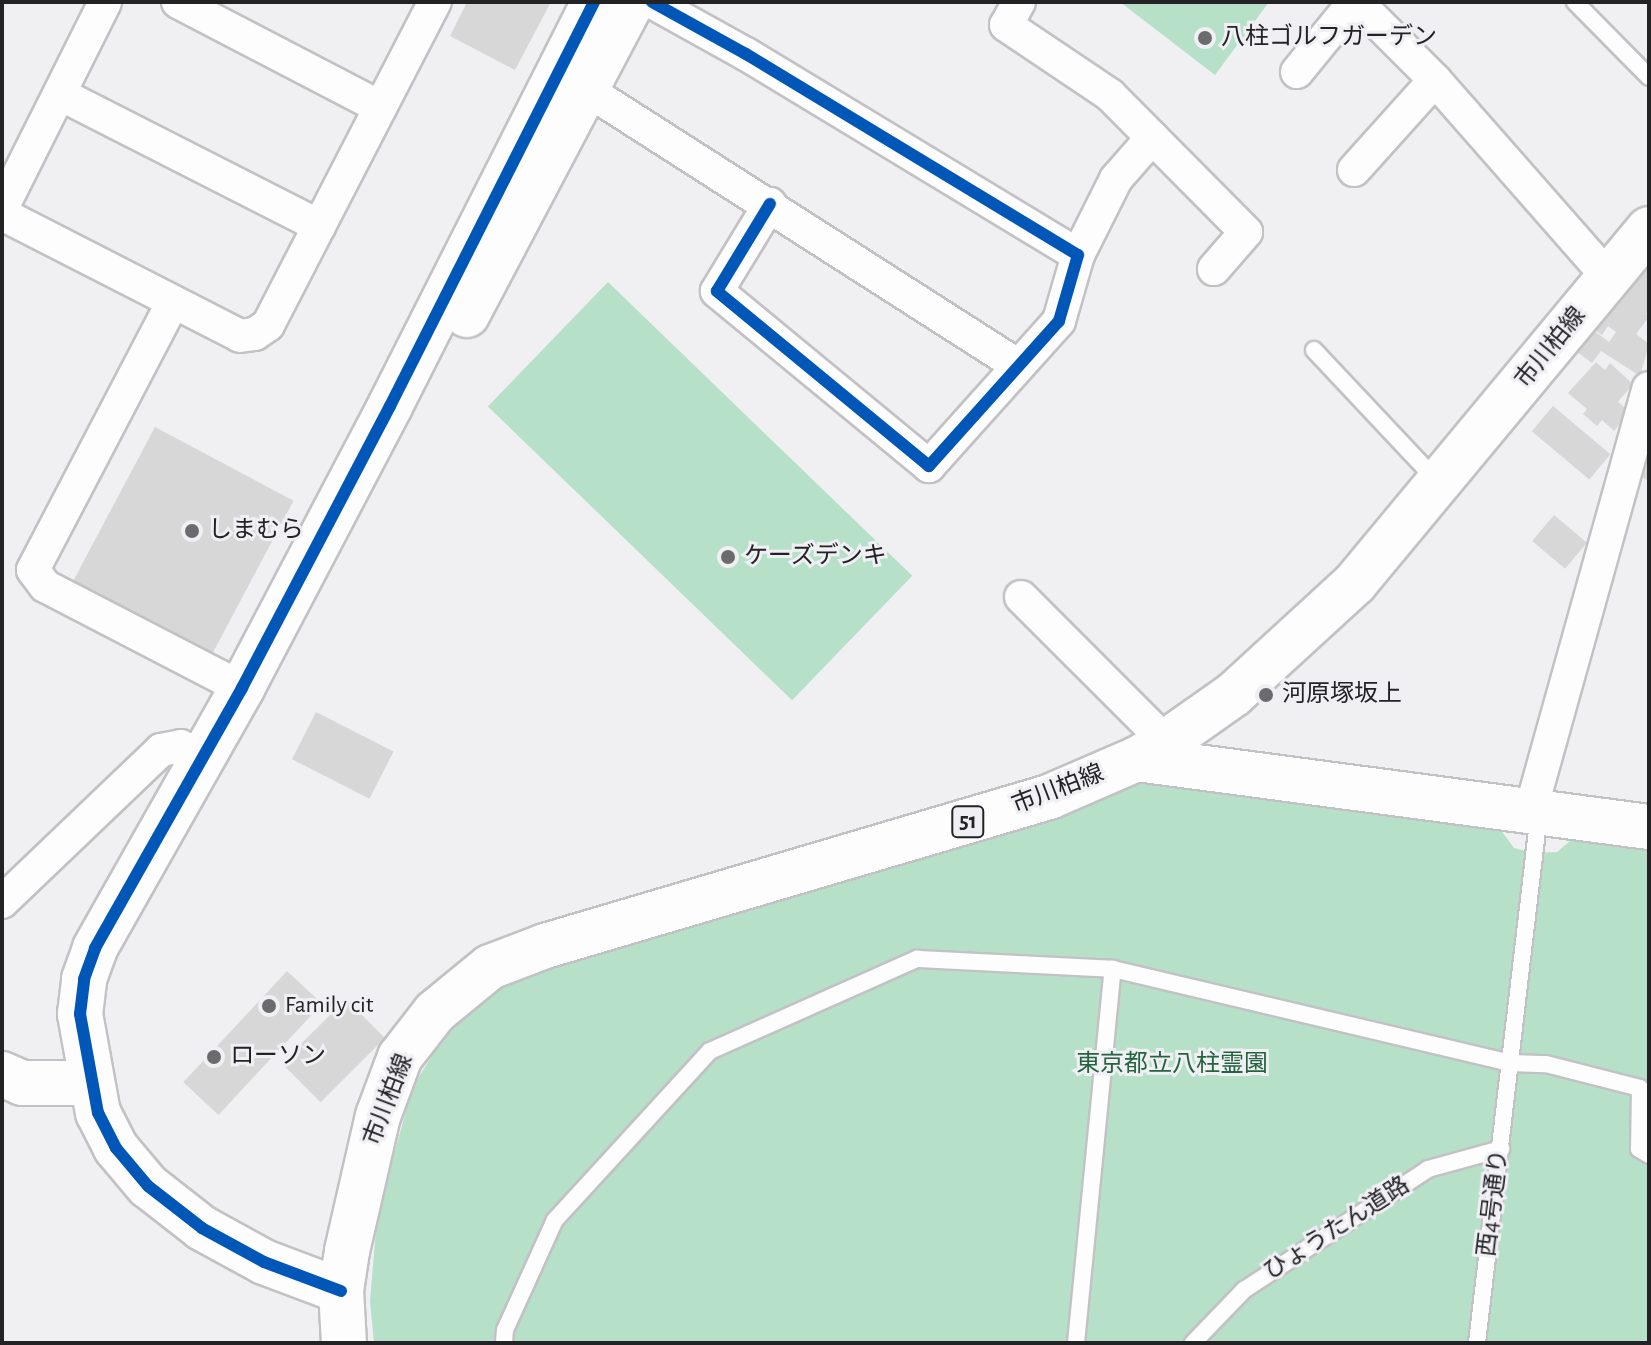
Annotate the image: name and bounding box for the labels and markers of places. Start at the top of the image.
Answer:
place label: 八柱ゴルフガーデン [1221,24,1437,52]
marker: 八柱ゴルフガーデン [1196,29,1214,47]
place label: しまむら [208,517,304,545]
marker: しまむら [183,522,201,540]
place label: ケーズデンキ [744,543,888,571]
marker: ケーズデンキ [719,548,737,566]
place label: 河原塚坂上 [1282,681,1402,709]
marker: 河原塚坂上 [1257,686,1275,704]
place label: Family cit [285,992,373,1020]
marker: Family cit [260,997,278,1015]
place label: ローソン [230,1043,326,1071]
marker: ローソン [205,1048,223,1066]

